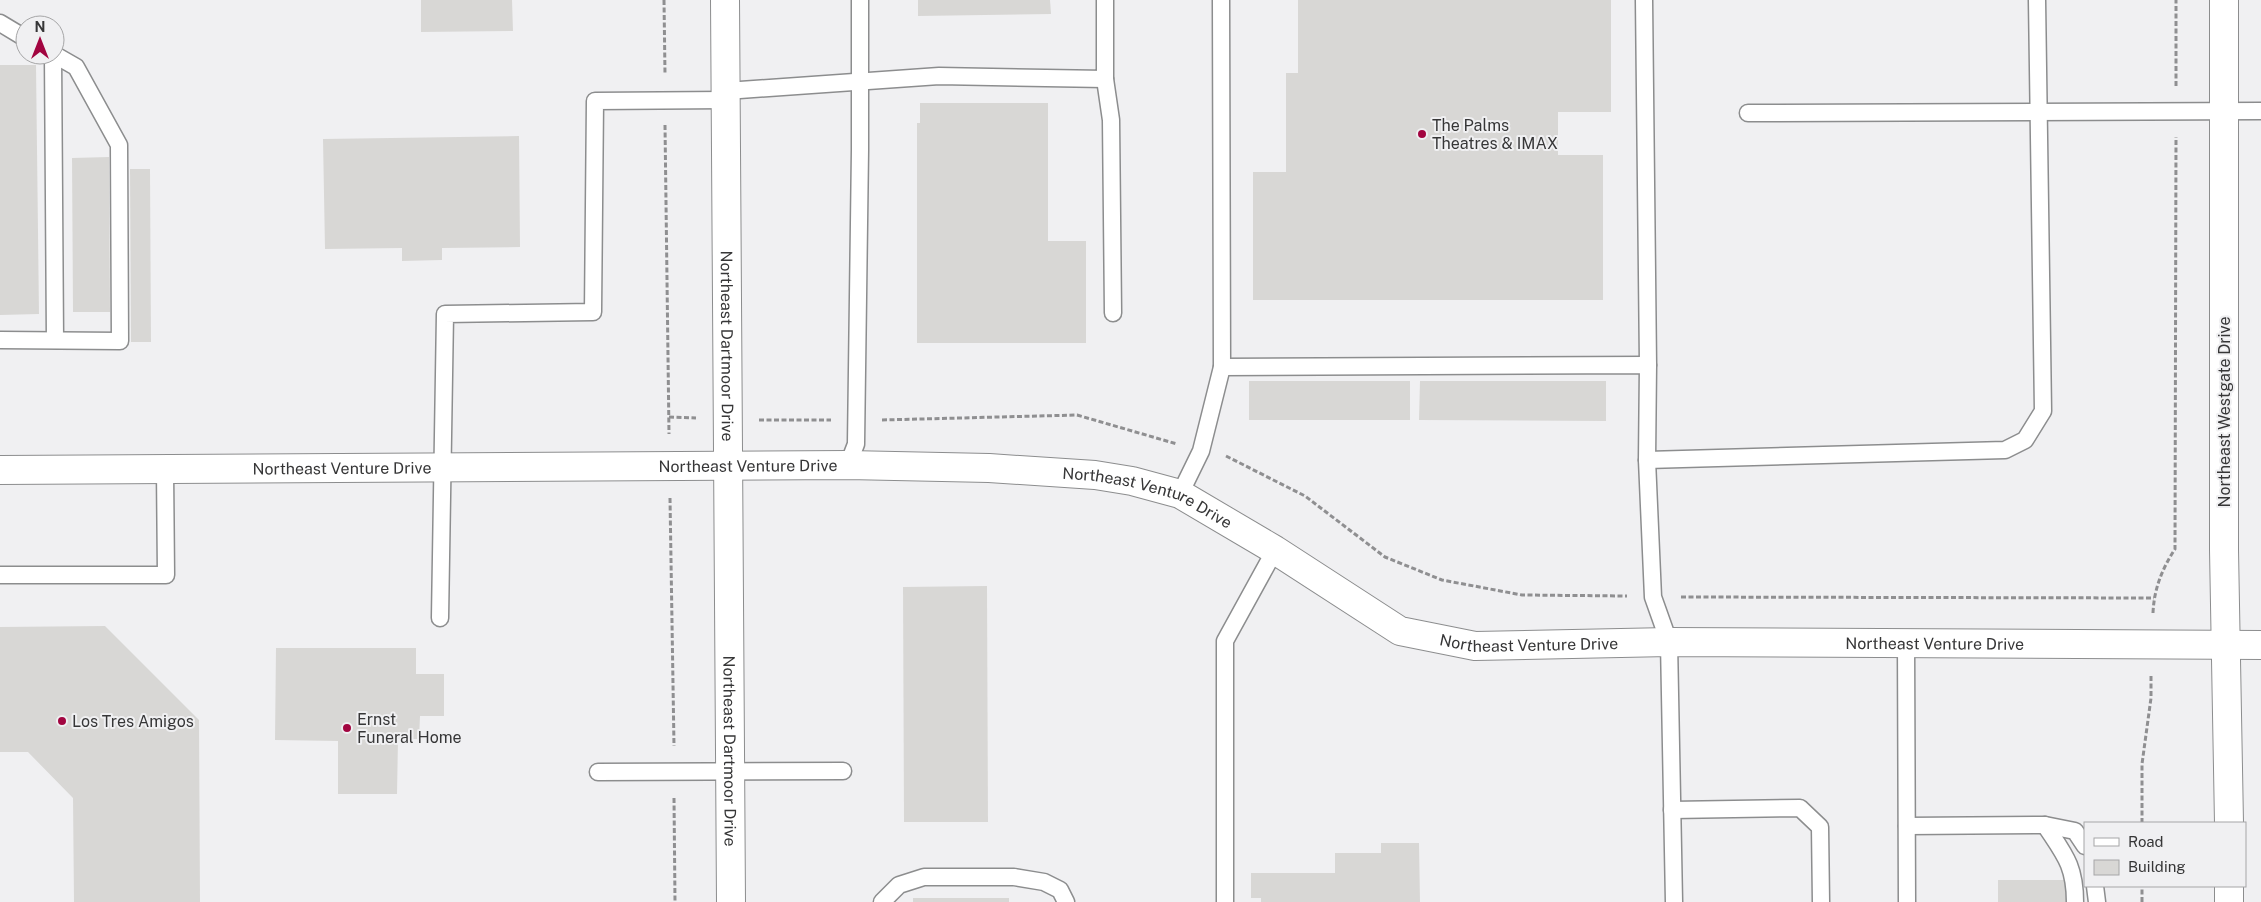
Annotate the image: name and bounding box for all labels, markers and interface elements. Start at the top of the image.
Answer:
north arrow [15,15,65,65]
text: N [35,19,45,35]
place label: The Palms Theatres & IMAX [1432,116,1558,153]
marker: The Palms Theatres & IMAX [1416,128,1428,140]
street label: Northeast Dartmoor Drive [717,250,737,442]
street label: Northeast Westgate Drive [2215,316,2234,508]
street label: Northeast Venture Drive [658,456,837,476]
street label: Northeast Venture Drive [252,458,431,479]
street label: Northeast Venture Drive [1062,464,1235,533]
street label: Northeast Venture Drive [1438,630,1618,656]
street label: Northeast Venture Drive [1845,634,2024,654]
street label: Northeast Dartmoor Drive [719,655,740,847]
place label: Ernst Funeral Home [357,710,462,747]
place label: Los Tres Amigos [72,712,194,731]
marker: Los Tres Amigos [56,715,68,727]
marker: Ernst Funeral Home [341,722,353,734]
legend [2084,822,2246,887]
text: Road [2128,833,2164,850]
text: Building [2128,858,2186,875]

